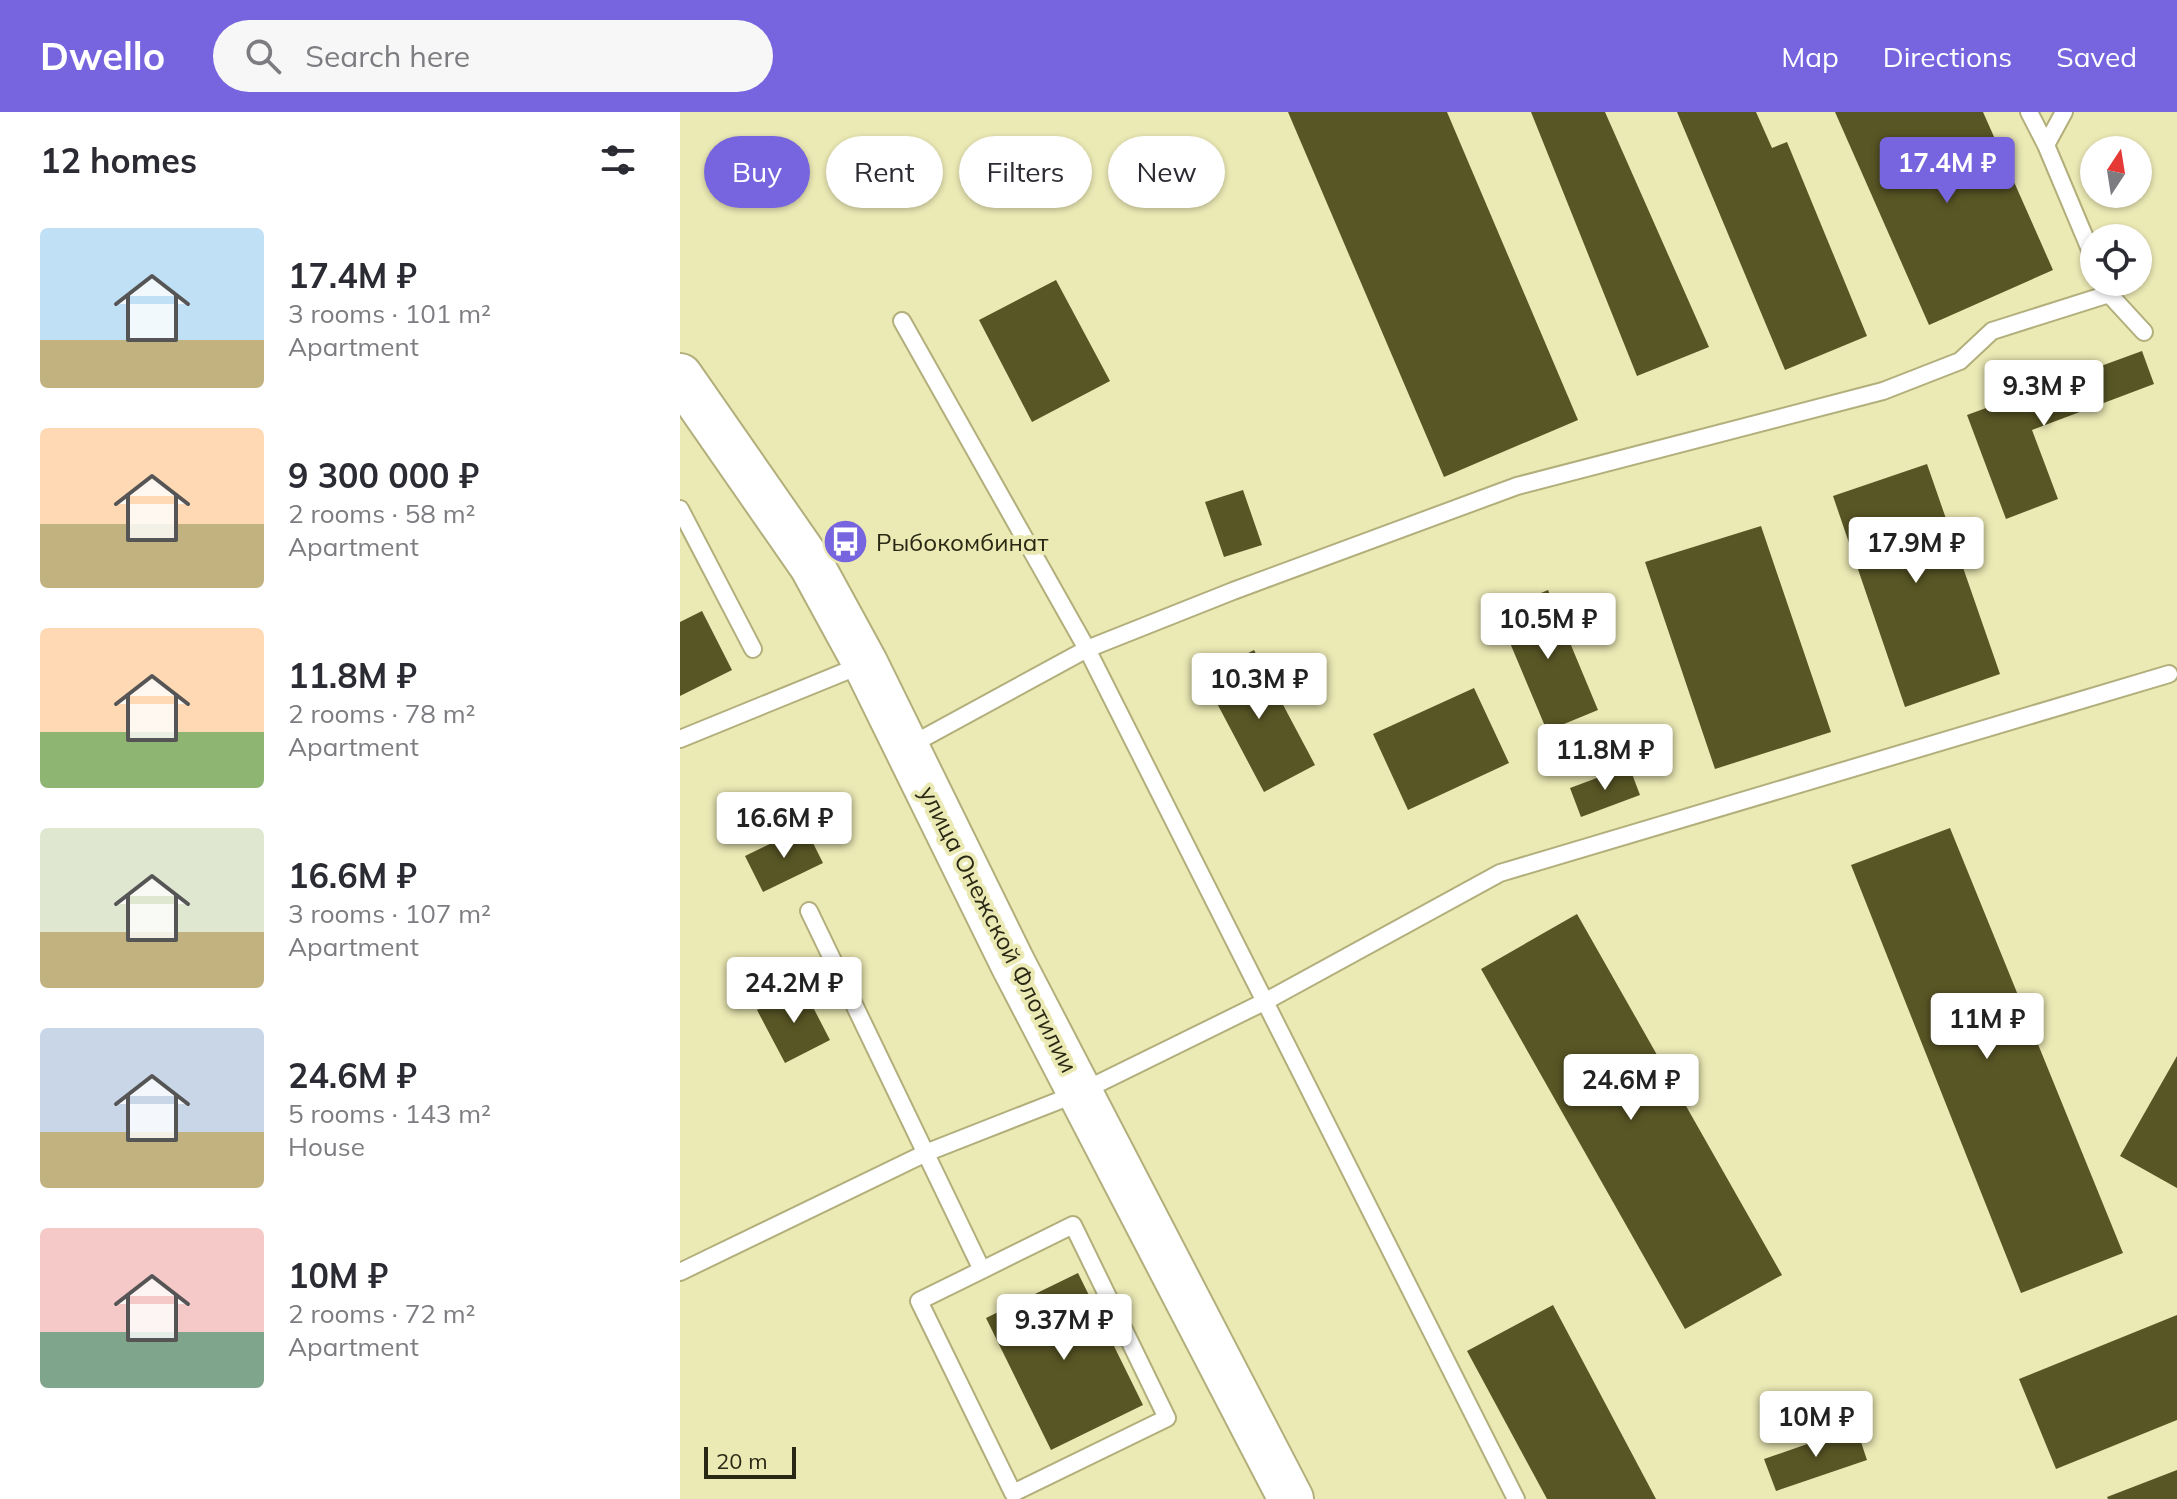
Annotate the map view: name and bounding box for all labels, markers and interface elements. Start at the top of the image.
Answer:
search box [213,20,773,92]
text: Dwello [40,32,165,80]
icon: search [241,34,285,78]
text: Search here [305,37,470,75]
text: Map [1781,39,1839,74]
text: Directions [1883,39,2012,74]
text: Saved [2056,39,2137,74]
chip: Buy [704,136,810,208]
chip: Rent [826,136,943,208]
chip: Filters [959,136,1092,208]
chip: New [1108,136,1225,208]
north arrow [2080,136,2152,208]
map controls [2080,136,2152,296]
pin: 17.4M ₽ [1873,137,2021,205]
icon: filters [596,138,640,182]
text: 12 homes [40,139,197,182]
text: 17.4M ₽ [1898,146,1996,179]
button: locate [2080,224,2152,296]
text: 17.4M ₽ [288,254,417,297]
icon: home [104,260,200,356]
text: 3 rooms · 101 m² [288,297,491,330]
text: Apartment [288,330,419,363]
pin: 9.3M ₽ [1979,360,2109,428]
text: 9.3M ₽ [2003,369,2086,402]
text: 9 300 000 ₽ [288,454,479,497]
icon: home [104,460,200,556]
text: 2 rooms · 58 m² [288,497,475,530]
pin: 17.9M ₽ [1842,517,1990,585]
bus stop icon: Рыбокомбинат [821,518,869,566]
text: 17.9M ₽ [1867,526,1965,559]
place label: Рыбокомбинат [876,527,1048,557]
text: Apartment [288,530,419,563]
pin: 10.5M ₽ [1474,593,1622,661]
text: 10.5M ₽ [1499,602,1597,635]
pin: 10.3M ₽ [1185,653,1333,721]
text: 11.8M ₽ [288,654,417,697]
icon: home [104,660,200,756]
text: 10.3M ₽ [1210,662,1308,695]
text: 2 rooms · 78 m² [288,697,475,730]
pin: 11.8M ₽ [1531,724,1679,792]
text: Apartment [288,730,419,763]
text: 11.8M ₽ [1556,733,1654,766]
street label: улица Онежской Флотилии [913,781,1085,1077]
pin: 16.6M ₽ [710,792,858,860]
text: 16.6M ₽ [735,801,833,834]
text: 16.6M ₽ [288,854,417,897]
icon: home [104,860,200,956]
text: 3 rooms · 107 m² [288,897,491,930]
text: Apartment [288,930,419,963]
pin: 24.2M ₽ [720,957,868,1025]
text: 24.2M ₽ [745,966,843,999]
pin: 11M ₽ [1931,993,2043,1061]
text: 11M ₽ [1949,1002,2025,1035]
text: 24.6M ₽ [288,1054,417,1097]
pin: 24.6M ₽ [1557,1054,1705,1122]
icon: home [104,1060,200,1156]
text: 24.6M ₽ [1582,1063,1680,1096]
text: 5 rooms · 143 m² [288,1097,491,1130]
text: House [288,1130,365,1163]
text: 10M ₽ [288,1254,388,1297]
icon: home [104,1260,200,1356]
pin: 9.37M ₽ [990,1294,1138,1362]
text: 2 rooms · 72 m² [288,1297,475,1330]
text: 9.37M ₽ [1015,1303,1113,1336]
text: Apartment [288,1330,419,1363]
pin: 10M ₽ [1760,1391,1872,1459]
text: 10M ₽ [1778,1400,1854,1433]
scale bar [704,1443,796,1479]
text: 20 m [716,1447,767,1475]

